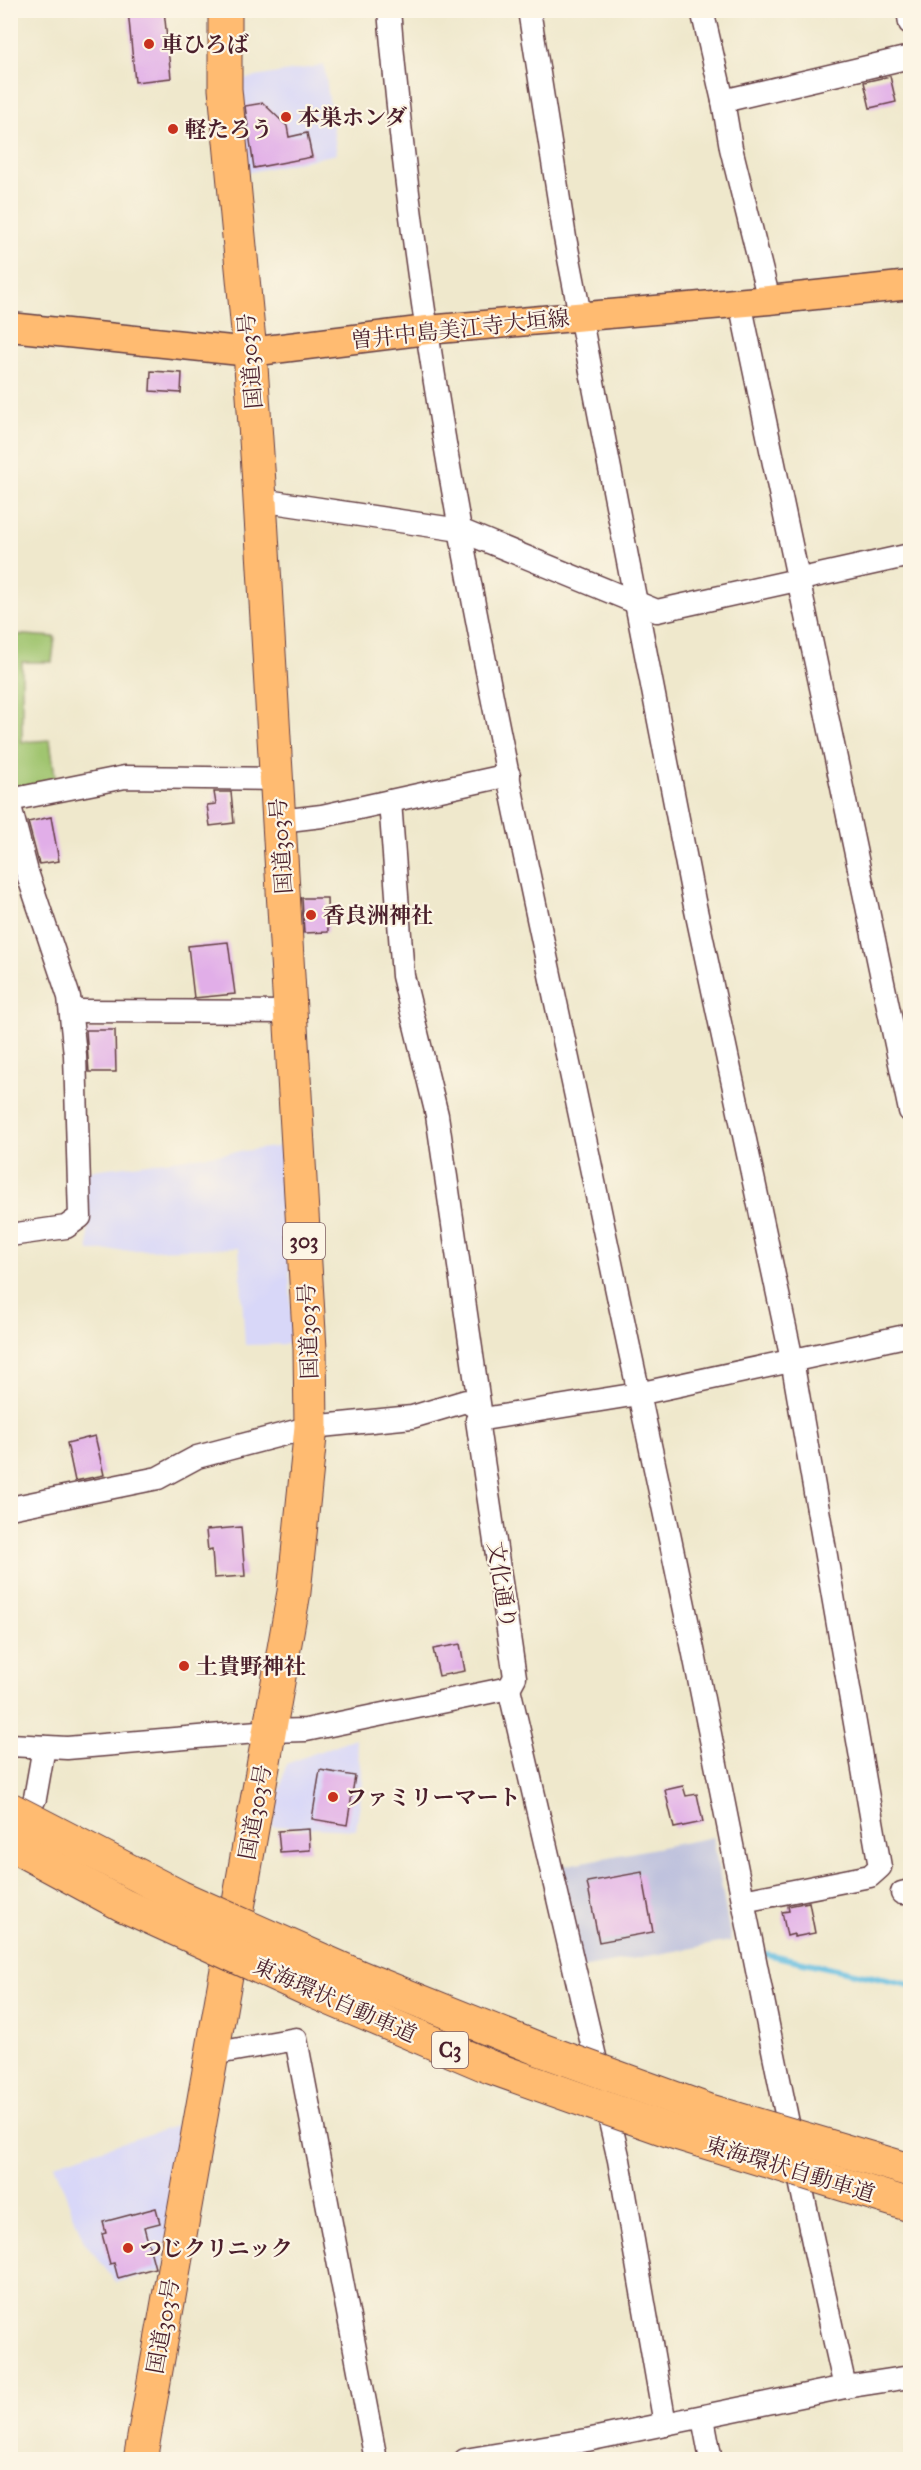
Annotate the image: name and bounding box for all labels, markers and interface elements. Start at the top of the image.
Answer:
place label: 車ひろば [161,31,249,58]
marker: 車ひろば [142,37,156,51]
place label: 本巣ホンダ [298,104,407,131]
marker: 本巣ホンダ [279,110,293,124]
place label: 軽たろう [185,116,273,143]
marker: 軽たろう [166,122,180,136]
street label: 曽井中島美江寺大垣線 [349,304,571,354]
street label: 国道303号 [232,312,268,410]
street label: 国道303号 [264,797,298,895]
place label: 香良洲神社 [323,902,433,929]
marker: 香良洲神社 [304,908,318,922]
road number: 303 [283,1223,325,1259]
street label: 国道303号 [293,1282,323,1380]
street label: 文化通り [482,1539,522,1631]
place label: 土貴野神社 [196,1653,306,1680]
marker: 土貴野神社 [177,1659,191,1673]
street label: 国道303号 [233,1762,277,1862]
place label: ファミリーマート [345,1784,521,1811]
marker: ファミリーマート [326,1790,340,1804]
street label: 東海環状自動車道 [249,1952,421,2048]
road number: C3 [432,2032,468,2068]
street label: 東海環状自動車道 [702,2130,878,2208]
place label: つじクリニック [140,2235,293,2262]
marker: つじクリニック [121,2241,135,2255]
street label: 国道303号 [141,2276,185,2376]

